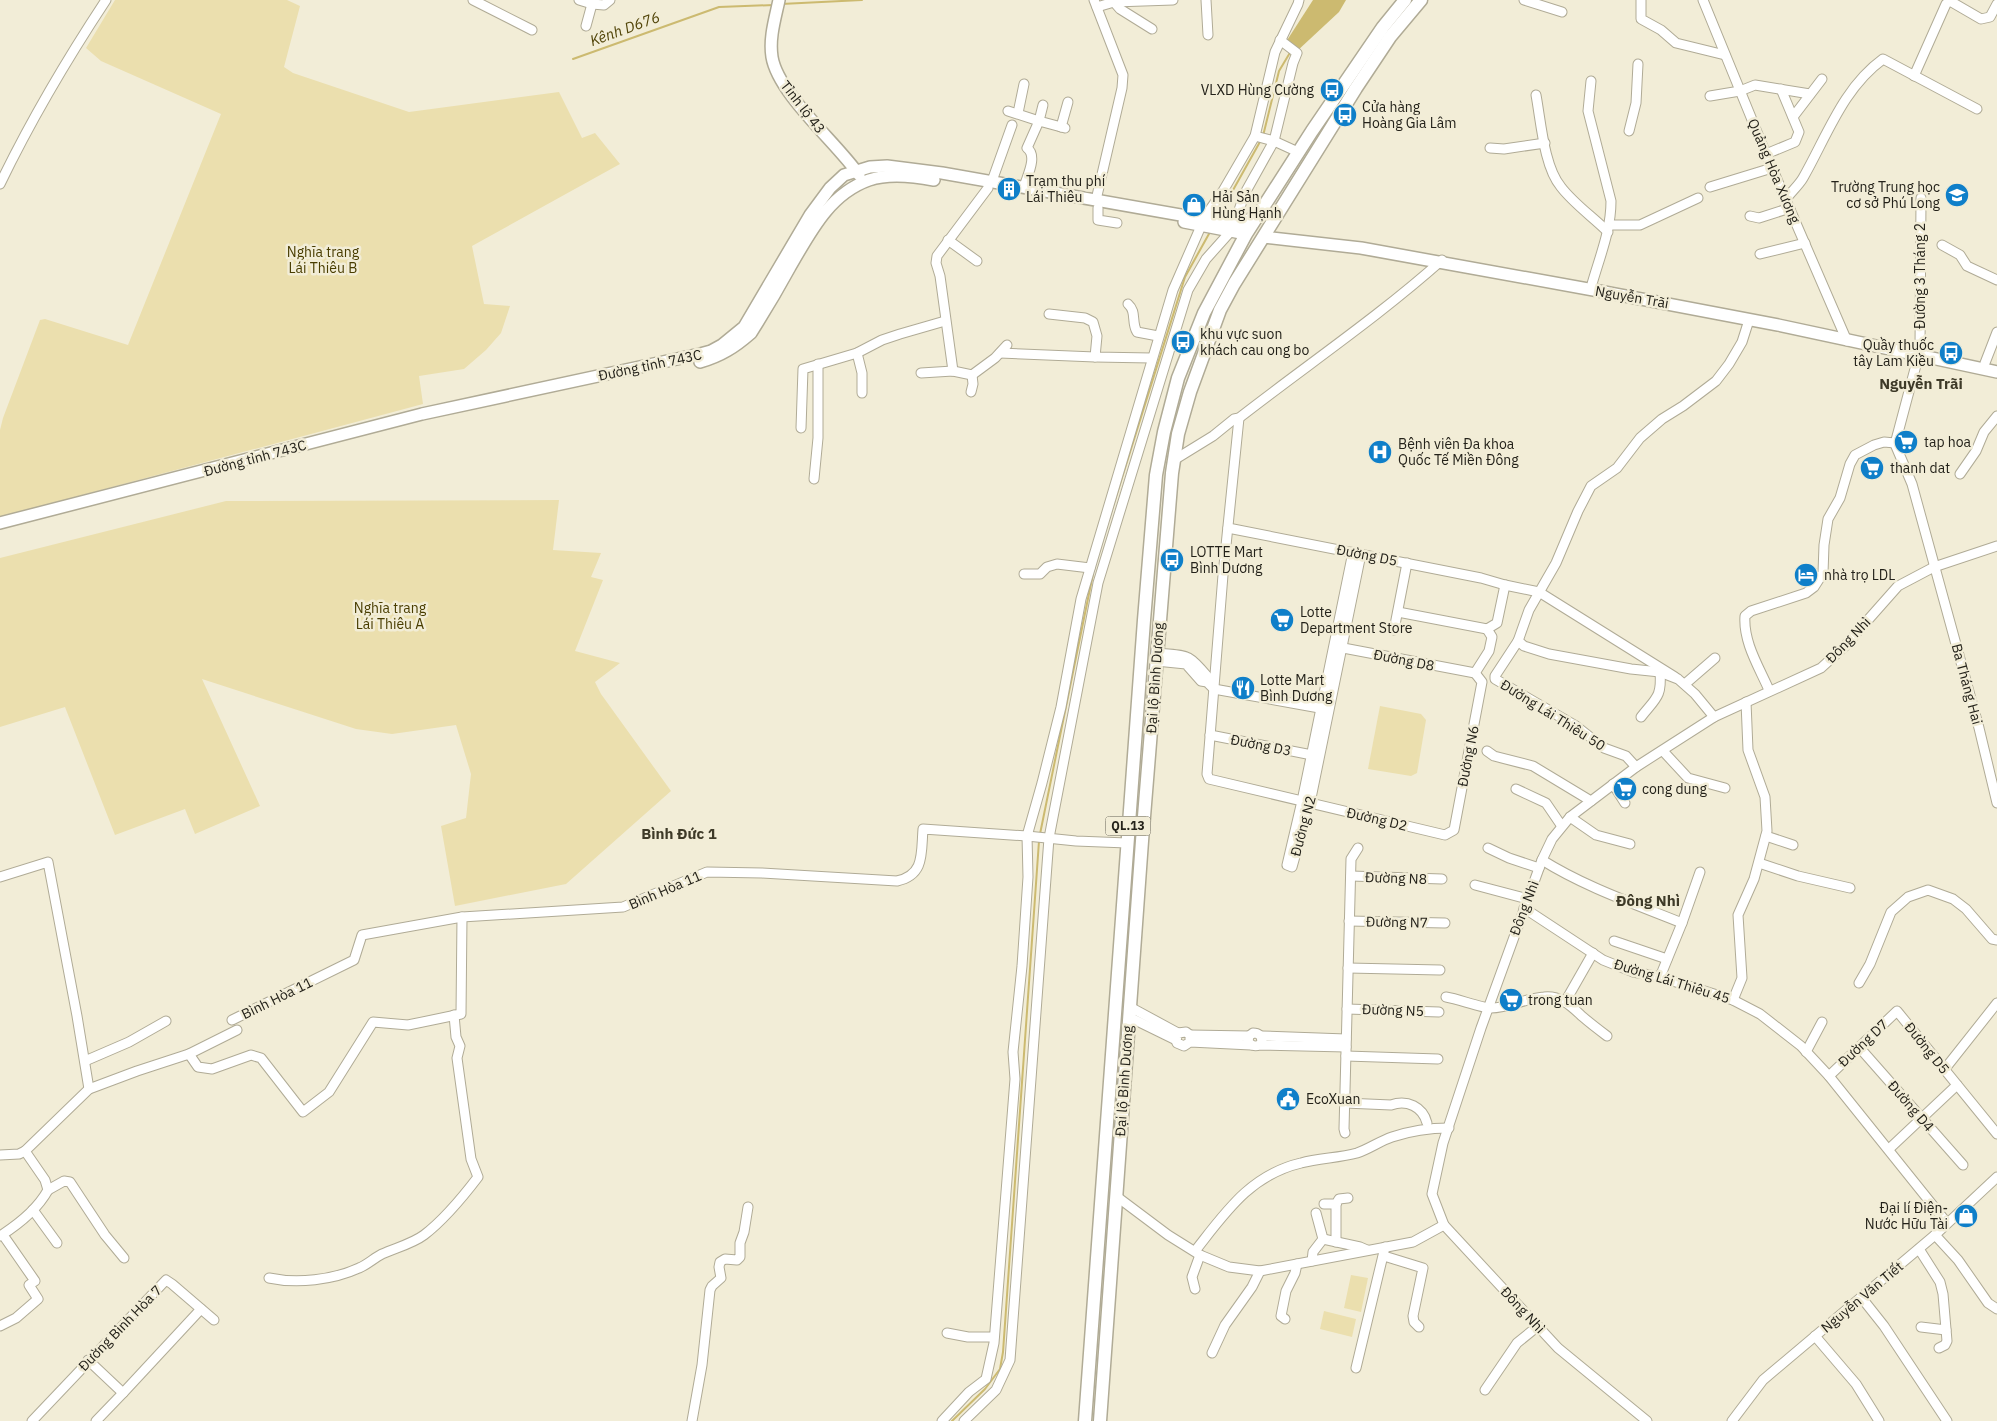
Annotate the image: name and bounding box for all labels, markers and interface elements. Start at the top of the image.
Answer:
water label: Kênh D676 [587,7,663,50]
street label: Tỉnh lộ 43 [777,77,829,137]
bus stop icon: VLXD Hùng Cường [1319,77,1345,103]
place label: VLXD Hùng Cường [1201,81,1315,99]
place label: Cửa hàng Hoàng Gia Lâm [1362,98,1457,132]
bus stop icon: Cửa hàng Hoàng Gia Lâm [1332,102,1358,128]
street label: Quảng Hòa Xương [1744,116,1804,227]
place label: Trạm thu phí Lái Thiêu [1026,172,1106,206]
building icon: Trạm thu phí Lái Thiêu [996,176,1022,202]
place label: Trường Trung học cơ sở Phú Long [1831,178,1941,212]
school or university icon: Trường Trung học cơ sở Phú Long [1944,182,1970,208]
place label: Hải Sản Hùng Hạnh [1212,188,1282,222]
shop icon: Hải Sản Hùng Hạnh [1181,192,1207,218]
street label: Đường 3 Tháng 2 [1911,223,1929,329]
park label: Nghĩa trang Lái Thiêu B [287,243,360,277]
street label: Nguyễn Trãi [1594,282,1670,312]
place label: khu vực suon khách cau ong bo [1200,325,1309,359]
bus stop icon: khu vực suon khách cau ong bo [1170,329,1196,355]
place label: Quầy thuốc tây Lam Kiều [1853,336,1934,370]
bus stop icon: Quầy thuốc tây Lam Kiều [1938,340,1964,366]
street label: Đường tỉnh 743C [597,345,704,385]
district label: Nguyễn Trãi [1879,374,1963,393]
supermarket icon: tap hoa [1893,429,1919,455]
place label: tap hoa [1924,433,1972,451]
place label: Bệnh viện Đa khoa Quốc Tế Miền Đông [1398,435,1519,469]
street label: Đường tỉnh 743C [202,436,309,480]
hospital icon: Bệnh viện Đa khoa Quốc Tế Miền Đông [1367,439,1393,465]
supermarket icon: thanh dat [1859,455,1885,481]
place label: thanh dat [1890,459,1950,477]
street label: Đường D5 [1335,540,1399,570]
place label: LOTTE Mart Bình Dương [1190,543,1263,577]
bus stop icon: LOTTE Mart Bình Dương [1159,547,1185,573]
hotel icon: nhà trọ LDL [1793,562,1819,588]
place label: nhà trọ LDL [1824,566,1895,584]
park label: Nghĩa trang Lái Thiêu A [354,599,427,633]
place label: Lotte Department Store [1300,603,1413,637]
supermarket icon: Lotte Department Store [1269,607,1295,633]
street label: Đông Nhì [1822,613,1874,667]
street label: Đại lộ Bình Dương [1142,621,1168,734]
street label: Ba Tháng Hai [1948,642,1986,726]
street label: Đường D8 [1372,645,1436,675]
place label: Lotte Mart Bình Dương [1260,671,1333,705]
restaurant icon: Lotte Mart Bình Dương [1230,675,1256,701]
street label: Đường Lái Thiêu 50 [1497,675,1609,755]
street label: Đường N6 [1453,724,1483,788]
street label: Đường D3 [1229,730,1293,760]
supermarket icon: cong dung [1612,776,1638,802]
place label: cong dung [1642,780,1707,798]
street label: Đường N2 [1286,794,1320,858]
street label: Đường D2 [1345,803,1409,835]
road number: QL.13 [1106,816,1150,836]
district label: Bình Đức 1 [641,824,717,843]
street label: Bình Hòa 11 [626,867,704,913]
street label: Đường N8 [1365,868,1427,888]
street label: Đông Nhì [1505,878,1543,938]
district label: Đông Nhì [1616,891,1680,910]
street label: Đường N7 [1366,912,1428,932]
street label: Đường Lái Thiêu 45 [1612,955,1732,1007]
street label: Bình Hòa 11 [238,973,316,1023]
supermarket icon: trong tuan [1498,987,1524,1013]
place label: trong tuan [1528,991,1593,1009]
street label: Đường N5 [1362,1000,1424,1020]
street label: Đường D7 [1834,1015,1892,1071]
street label: Đường D5 [1901,1018,1953,1078]
street label: Đại lộ Bình Dương [1111,1024,1137,1137]
street label: Đường D4 [1884,1077,1938,1135]
public building icon: EcoXuan [1275,1086,1301,1112]
place label: EcoXuan [1306,1090,1360,1108]
place label: Đại lí Điện- Nước Hữu Tài [1865,1199,1948,1233]
shop icon: Đại lí Điện- Nước Hữu Tài [1953,1203,1979,1229]
street label: Nguyễn Văn Tiết [1817,1257,1907,1337]
street label: Đường Bình Hòa 7 [74,1281,166,1375]
street label: Đông Nhì [1497,1283,1549,1337]

